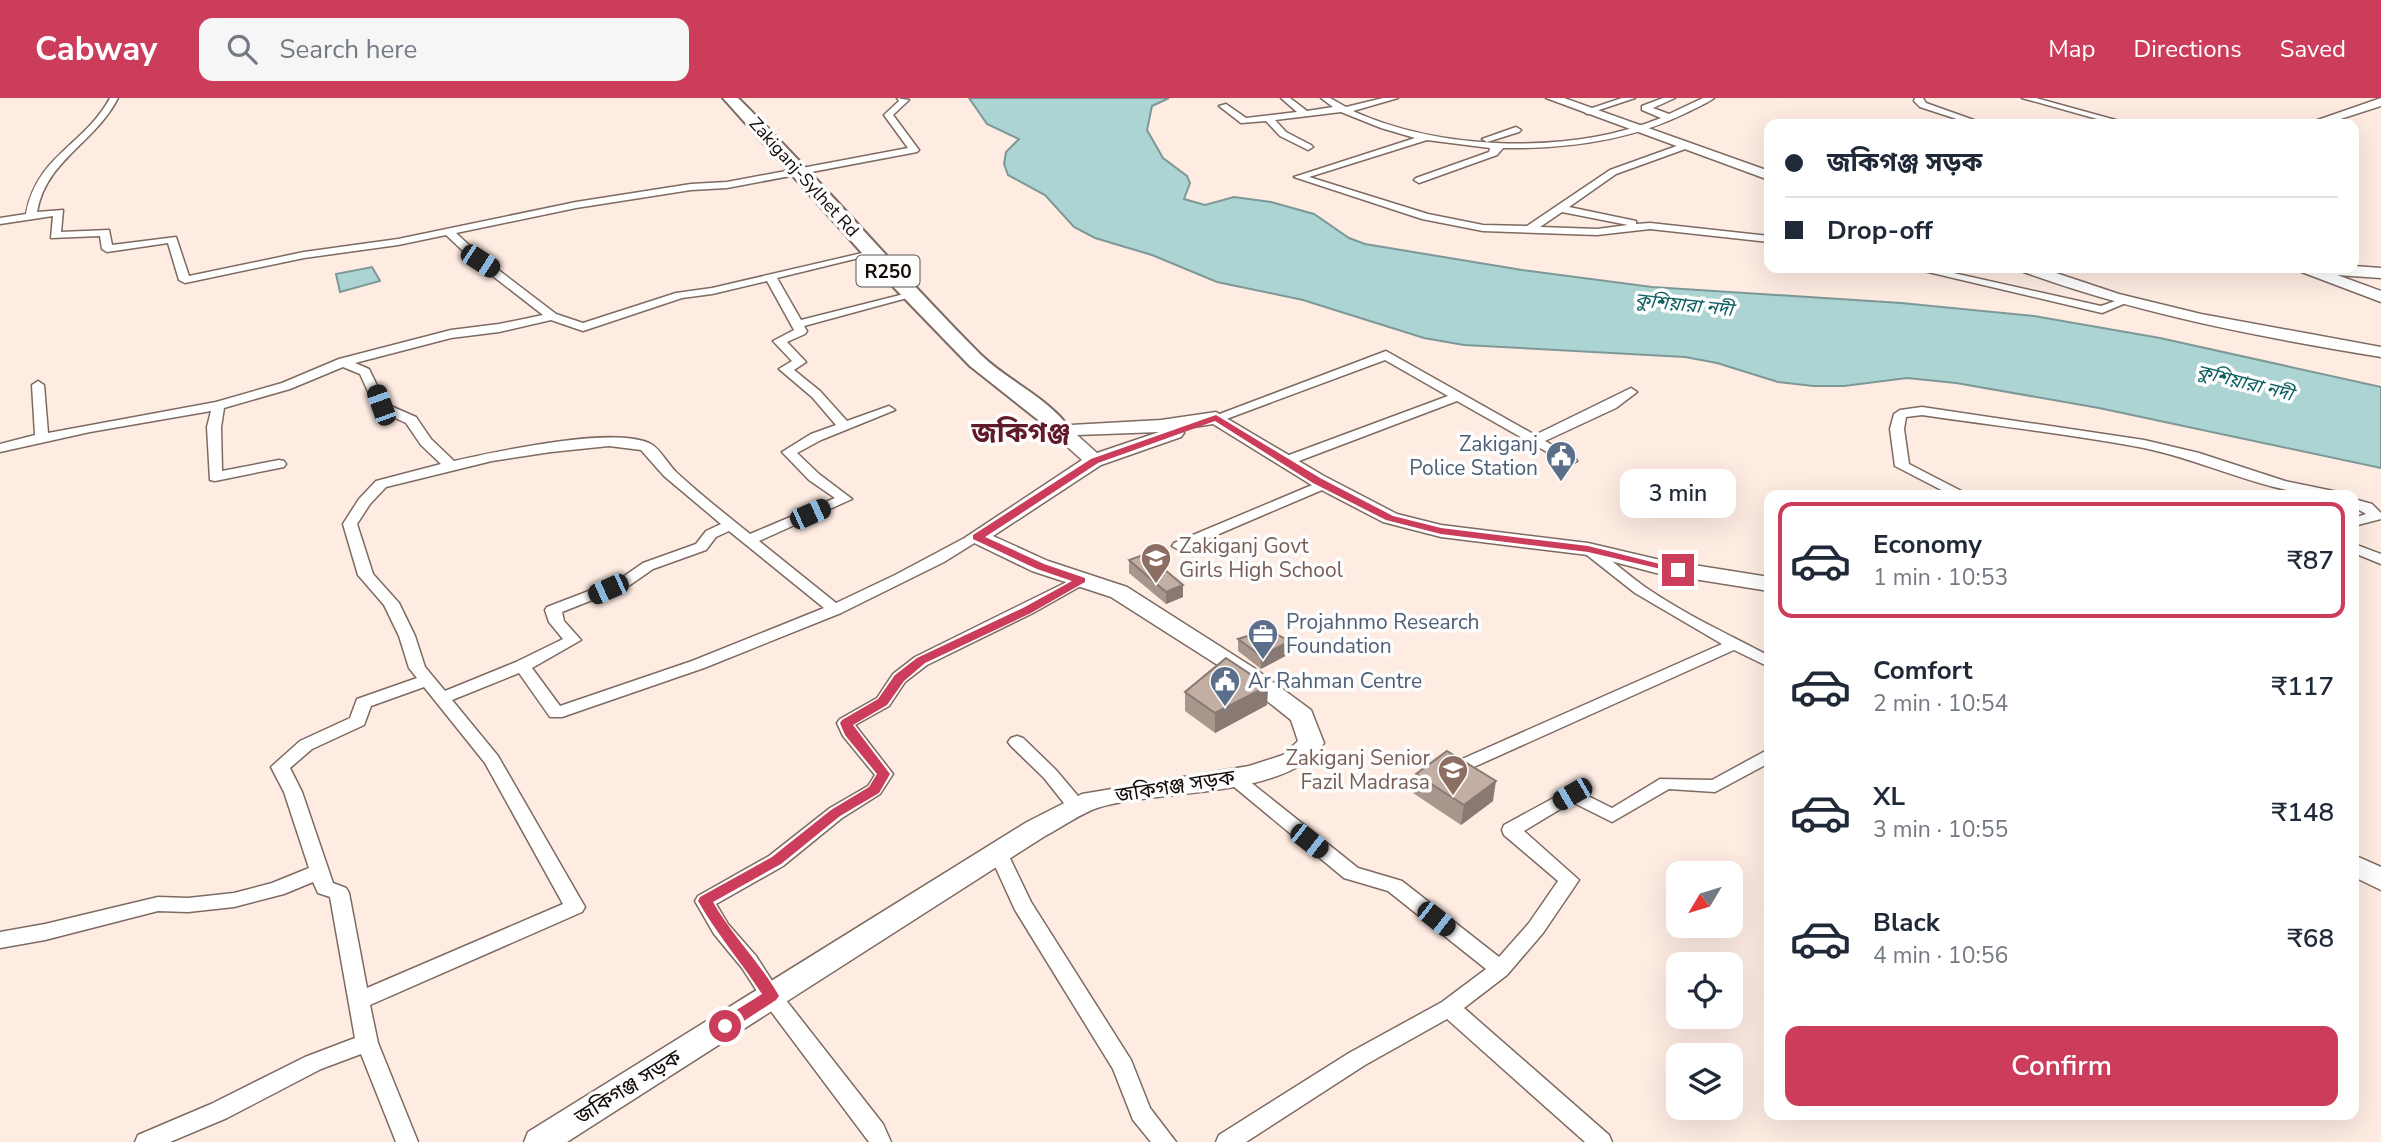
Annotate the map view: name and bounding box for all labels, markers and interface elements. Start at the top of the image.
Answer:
search box [199,18,689,81]
text: Cabway [35,27,157,72]
icon: search [223,30,261,68]
text: Search here [279,32,417,67]
text: Map [2048,33,2095,65]
text: Directions [2133,33,2242,65]
text: Saved [2280,33,2346,65]
street label: Zakiganj-Sylhet Rd [744,112,864,242]
text: জকিগঞ্জ সড়ক [1827,145,1982,180]
text: Drop-off [1827,213,1933,248]
car [457,241,504,281]
road number: R250 [856,256,920,286]
water label: কুশিয়ারা নদী [1634,287,1738,323]
water label: কুশিয়ারা নদী [2194,358,2300,408]
car [364,382,399,428]
district label: জকিগঞ্জ [971,414,1070,452]
place label: Zakiganj Police Station [1409,430,1538,482]
public building icon: Zakiganj Police Station [1544,439,1578,483]
callout: 3 min [1620,468,1736,518]
text: 3 min [1649,478,1707,509]
car [787,496,834,532]
text: Economy [1873,527,1982,562]
icon: car [1789,529,1852,592]
place label: Zakiganj Govt Girls High School [1179,532,1344,584]
school or university icon: Zakiganj Govt Girls High School [1139,541,1173,585]
text: ₹87 [2287,543,2334,578]
route end [1662,554,1694,586]
text: 1 min · 10:53 [1873,562,2008,593]
car [585,571,632,607]
place label: Projahnmo Research Foundation [1286,608,1480,660]
office icon: Projahnmo Research Foundation [1246,617,1280,661]
text: Comfort [1873,653,1973,688]
icon: car [1789,655,1852,718]
public building icon: Ar Rahman Centre [1208,664,1242,708]
place label: Ar Rahman Centre [1248,667,1422,695]
text: ₹117 [2272,669,2334,704]
text: 2 min · 10:54 [1873,688,2008,719]
place label: Zakiganj Senior Fazil Madrasa [1286,744,1430,796]
school or university icon: Zakiganj Senior Fazil Madrasa [1436,753,1470,797]
street label: জকিগঞ্জ সড়ক [1112,763,1238,809]
car [1549,774,1596,814]
text: XL [1873,779,1905,814]
icon: car [1789,781,1852,844]
text: ₹148 [2272,795,2334,830]
text: 3 min · 10:55 [1873,814,2008,845]
car [1286,820,1333,862]
north arrow [1666,861,1743,938]
map controls [1666,861,1743,1120]
car [1413,898,1460,940]
text: Black [1873,905,1940,940]
icon: car [1789,907,1852,970]
text: ₹68 [2287,921,2334,956]
text: 4 min · 10:56 [1873,940,2008,971]
button: locate [1666,952,1743,1029]
route start [709,1010,741,1042]
button: Confirm [1785,1026,2338,1106]
street label: জকিগঞ্জ সড়ক [569,1043,687,1131]
button: layers [1666,1043,1743,1120]

